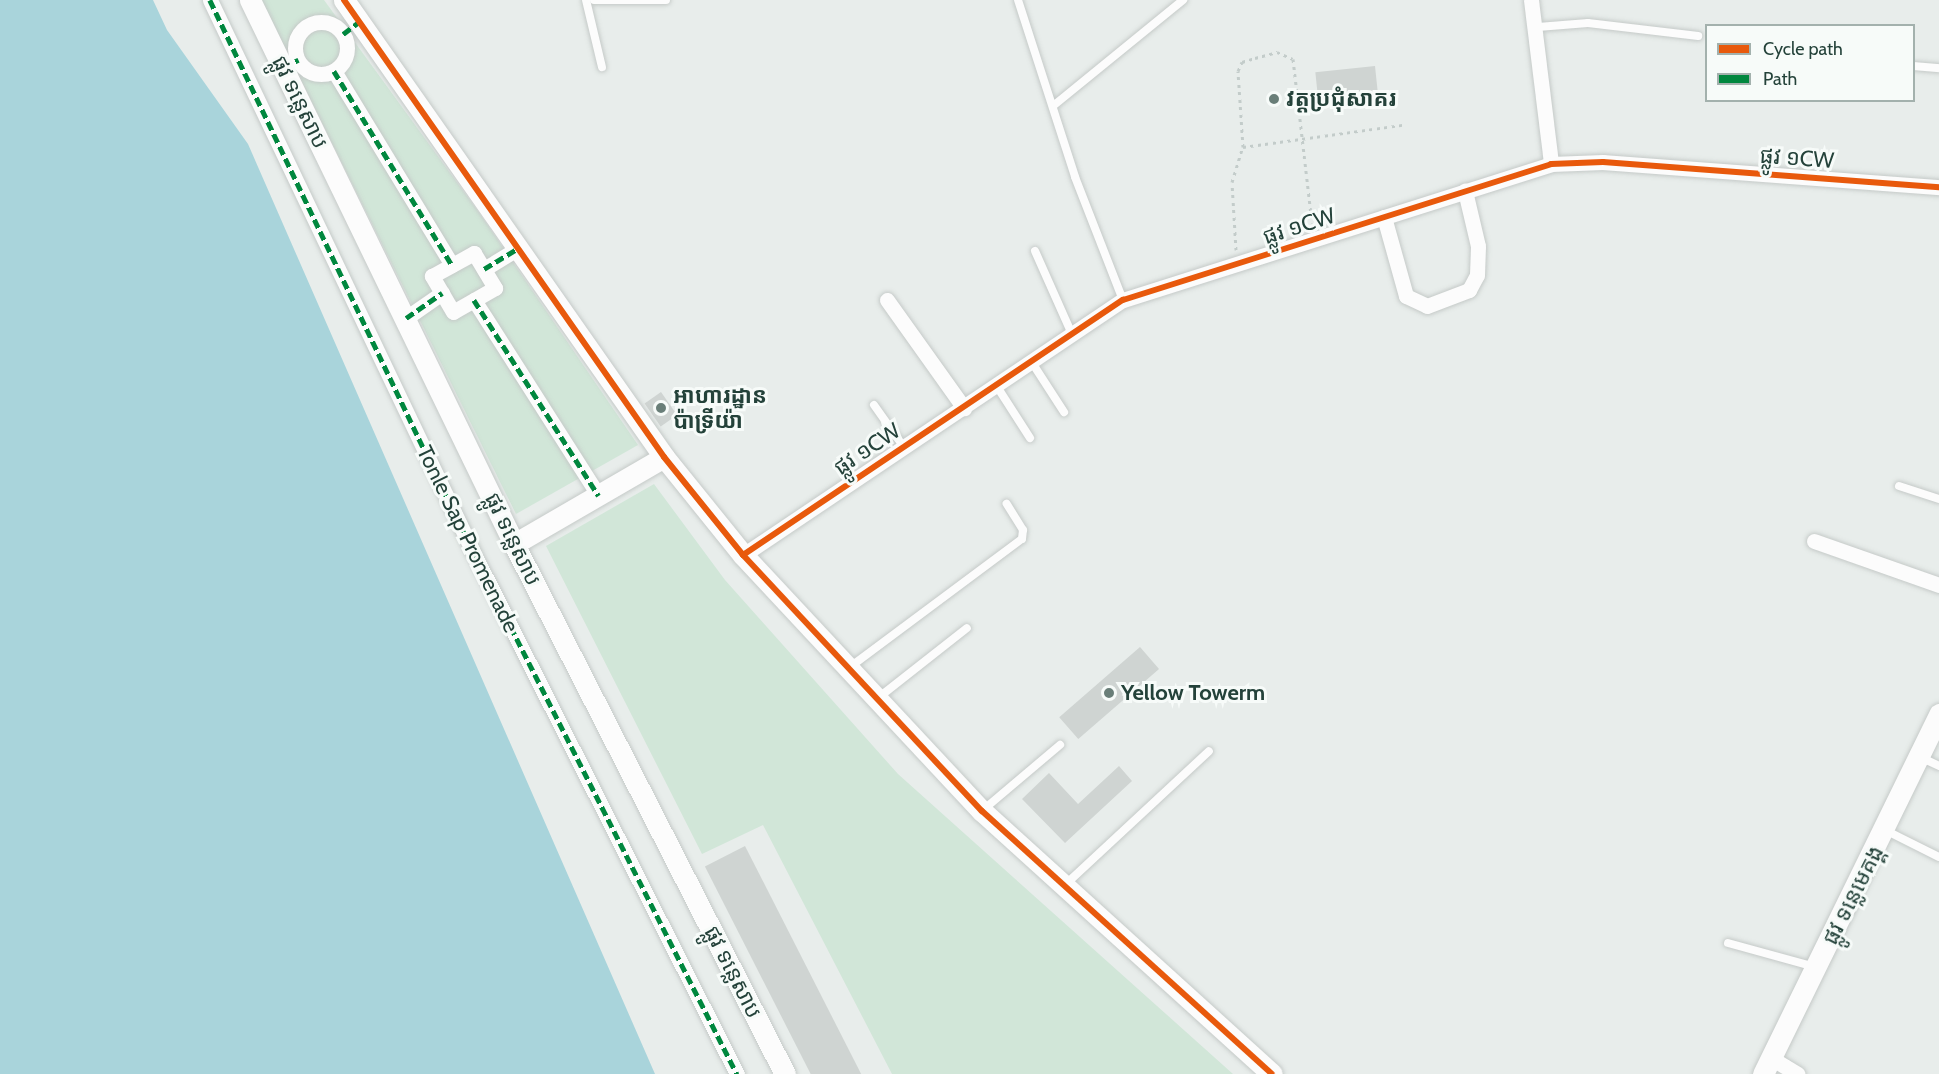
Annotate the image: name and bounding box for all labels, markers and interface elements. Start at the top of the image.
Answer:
legend [1705,24,1915,102]
text: Cycle path [1763,38,1843,60]
street label: ផ្លូវ ទន្លេសាប [266,51,334,153]
text: Path [1763,68,1797,90]
place label: វត្តប្រជុំសាគរ [1286,86,1397,112]
marker: វត្តប្រជុំសាគរ [1267,92,1281,106]
street label: ផ្លូវ ១CW [1759,142,1835,174]
street label: ផ្លូវ ១CW [1260,202,1338,250]
place label: អាហារដ្ឋាន ប៉ាទ្រីយ៉ា [673,382,767,434]
marker: អាហារដ្ឋាន ប៉ាទ្រីយ៉ា [654,401,668,415]
street label: ផ្លូវ ១CW [829,417,905,481]
street label: Tonle Sap Promenade [411,441,525,637]
street label: ផ្លូវ ទន្លេសាប [479,488,547,590]
place label: Yellow Towerm [1121,680,1265,706]
marker: Yellow Towerm [1102,686,1116,700]
street label: ផ្លូវ ទន្លេមេគង្គ [1817,841,1889,949]
street label: ផ្លូវ ទន្លេសាប [698,921,768,1023]

